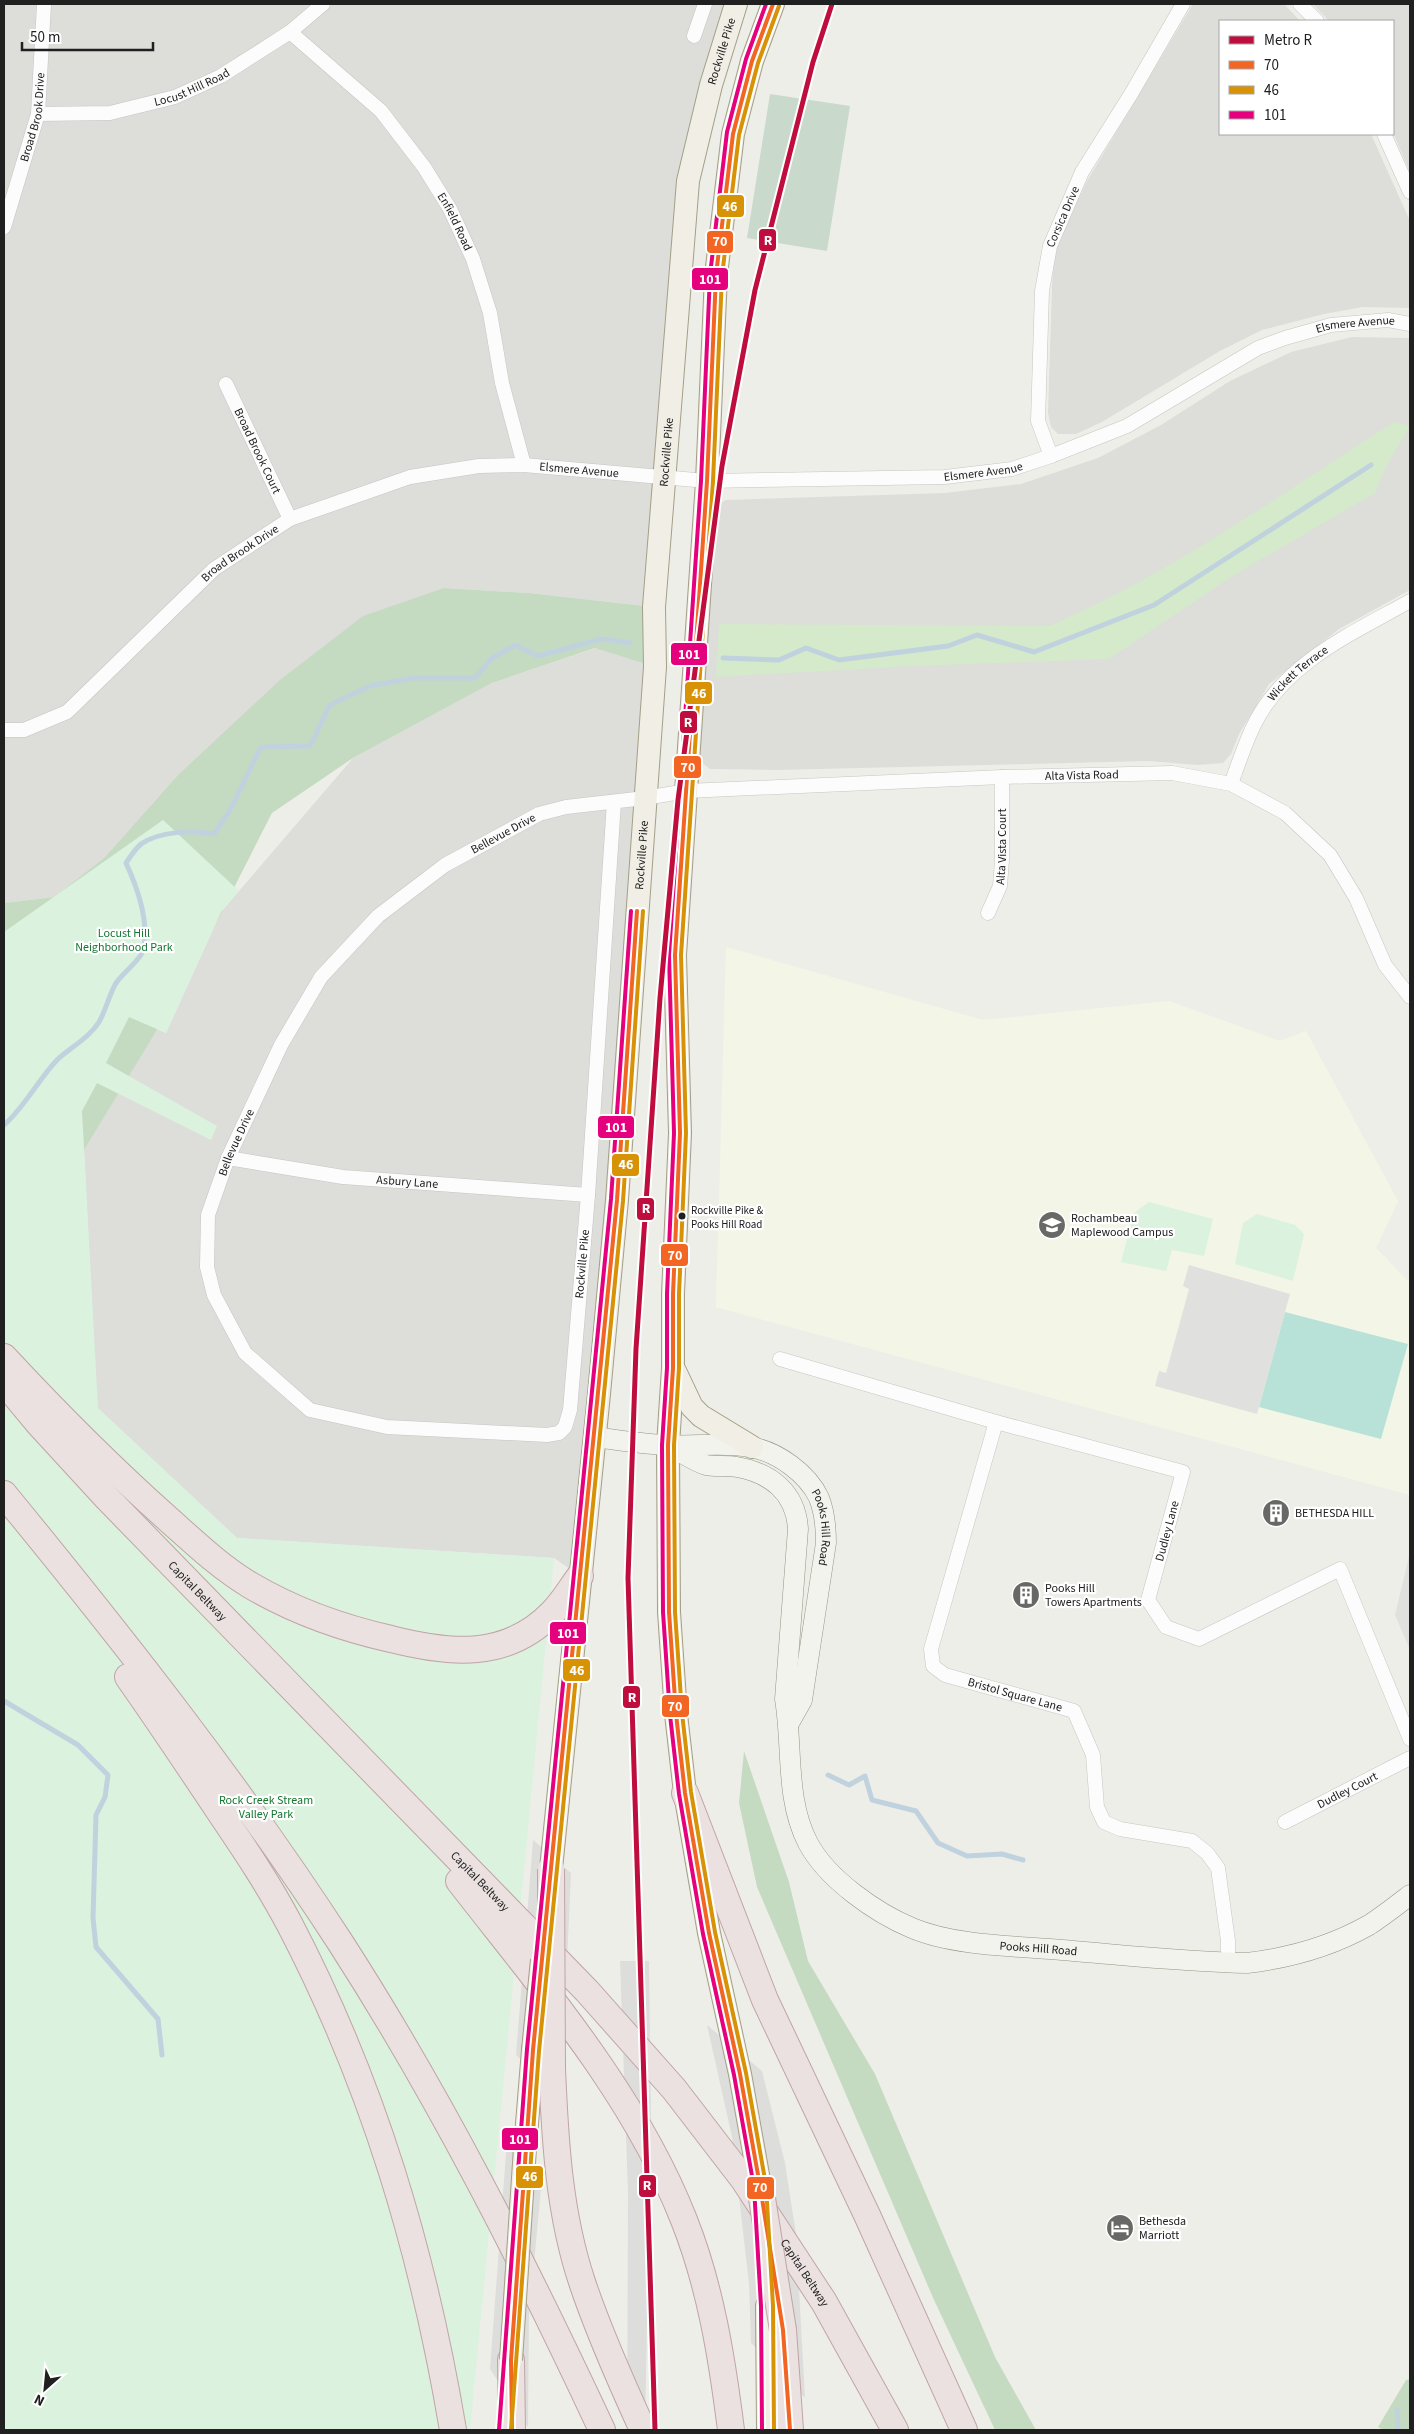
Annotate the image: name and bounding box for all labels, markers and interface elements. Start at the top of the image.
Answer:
street label: Rockville Pike [704,16,740,87]
scale bar [22,20,154,52]
legend [1219,20,1394,135]
text: 50 m [30,27,60,48]
text: Metro R [1264,30,1312,51]
text: 70 [1264,55,1279,76]
street label: Locust Hill Road [152,65,233,111]
street label: Broad Brook Drive [16,72,49,164]
text: 46 [1264,80,1279,101]
text: 101 [1264,105,1286,126]
street label: Corsica Drive [1042,184,1084,250]
street label: Enfield Road [433,189,476,254]
line badge: 46 [716,194,745,218]
text: 46 [723,197,737,217]
line badge: R [758,228,777,252]
line badge: 70 [706,230,734,254]
text: R [764,231,773,251]
text: 70 [713,232,727,252]
line badge: 101 [691,267,729,291]
text: 101 [699,270,721,290]
street label: Elsmere Avenue [1314,312,1396,338]
street label: Broad Brook Court [230,405,285,497]
street label: Rockville Pike [656,417,678,487]
street label: Elsmere Avenue [539,458,620,482]
street label: Elsmere Avenue [943,458,1025,486]
street label: Broad Brook Drive [197,521,282,586]
line badge: 101 [670,642,708,666]
street label: Wickett Terrace [1264,642,1332,705]
text: 101 [678,645,700,665]
line badge: 46 [684,681,713,705]
text: 46 [692,684,706,704]
line badge: R [679,710,698,734]
text: R [684,713,693,733]
line badge: 70 [673,755,702,779]
text: 70 [681,758,695,778]
street label: Alta Vista Road [1045,766,1119,785]
street label: Bellevue Drive [468,809,539,858]
street label: Alta Vista Court [992,809,1011,885]
street label: Rockville Pike [631,820,653,890]
park label: Locust Hill Neighborhood Park [75,925,173,956]
street label: Bellevue Drive [214,1106,259,1178]
line badge: 101 [597,1115,635,1139]
text: 101 [605,1118,627,1138]
line badge: 46 [611,1153,640,1177]
text: 46 [619,1155,633,1175]
street label: Asbury Lane [376,1171,439,1193]
line badge: R [636,1197,655,1221]
text: R [642,1199,651,1219]
place label: Rockville Pike & Pooks Hill Road [691,1203,764,1232]
school or university icon: Rochambeau Maplewood Campus [1037,1210,1067,1240]
place label: Rochambeau Maplewood Campus [1071,1210,1173,1241]
marker: Rockville Pike & Pooks Hill Road [677,1211,687,1221]
street label: Rockville Pike [571,1229,594,1299]
line badge: 70 [660,1243,689,1267]
text: 70 [668,1246,682,1266]
street label: Pooks Hill Road [807,1486,834,1567]
building icon: BETHESDA HILL [1261,1498,1291,1528]
street label: Dudley Lane [1151,1499,1184,1563]
place label: BETHESDA HILL [1295,1505,1374,1522]
street label: Capital Beltway [164,1557,231,1626]
building icon: Pooks Hill Towers Apartments [1011,1580,1041,1610]
place label: Pooks Hill Towers Apartments [1045,1580,1142,1611]
line badge: 101 [549,1621,587,1645]
text: 101 [557,1624,579,1644]
line badge: 46 [562,1658,591,1682]
text: 46 [570,1661,584,1681]
street label: Bristol Square Lane [966,1674,1064,1716]
line badge: R [622,1685,641,1709]
text: R [628,1688,637,1708]
line badge: 70 [661,1694,690,1718]
text: 70 [668,1697,682,1717]
street label: Dudley Court [1314,1768,1381,1813]
park label: Rock Creek Stream Valley Park [219,1792,313,1823]
street label: Capital Beltway [446,1848,513,1916]
street label: Pooks Hill Road [999,1938,1078,1960]
line badge: 101 [501,2127,539,2151]
text: 101 [509,2130,531,2150]
line badge: 46 [515,2165,544,2189]
text: 46 [523,2167,537,2187]
line badge: R [638,2174,657,2198]
text: R [643,2176,652,2196]
line badge: 70 [746,2176,775,2200]
text: 70 [753,2178,767,2198]
hotel icon: Bethesda Marriott [1105,2213,1135,2243]
place label: Bethesda Marriott [1139,2213,1186,2244]
street label: Capital Beltway [776,2236,833,2310]
north arrow [20,2364,70,2414]
text: N [31,2389,48,2411]

